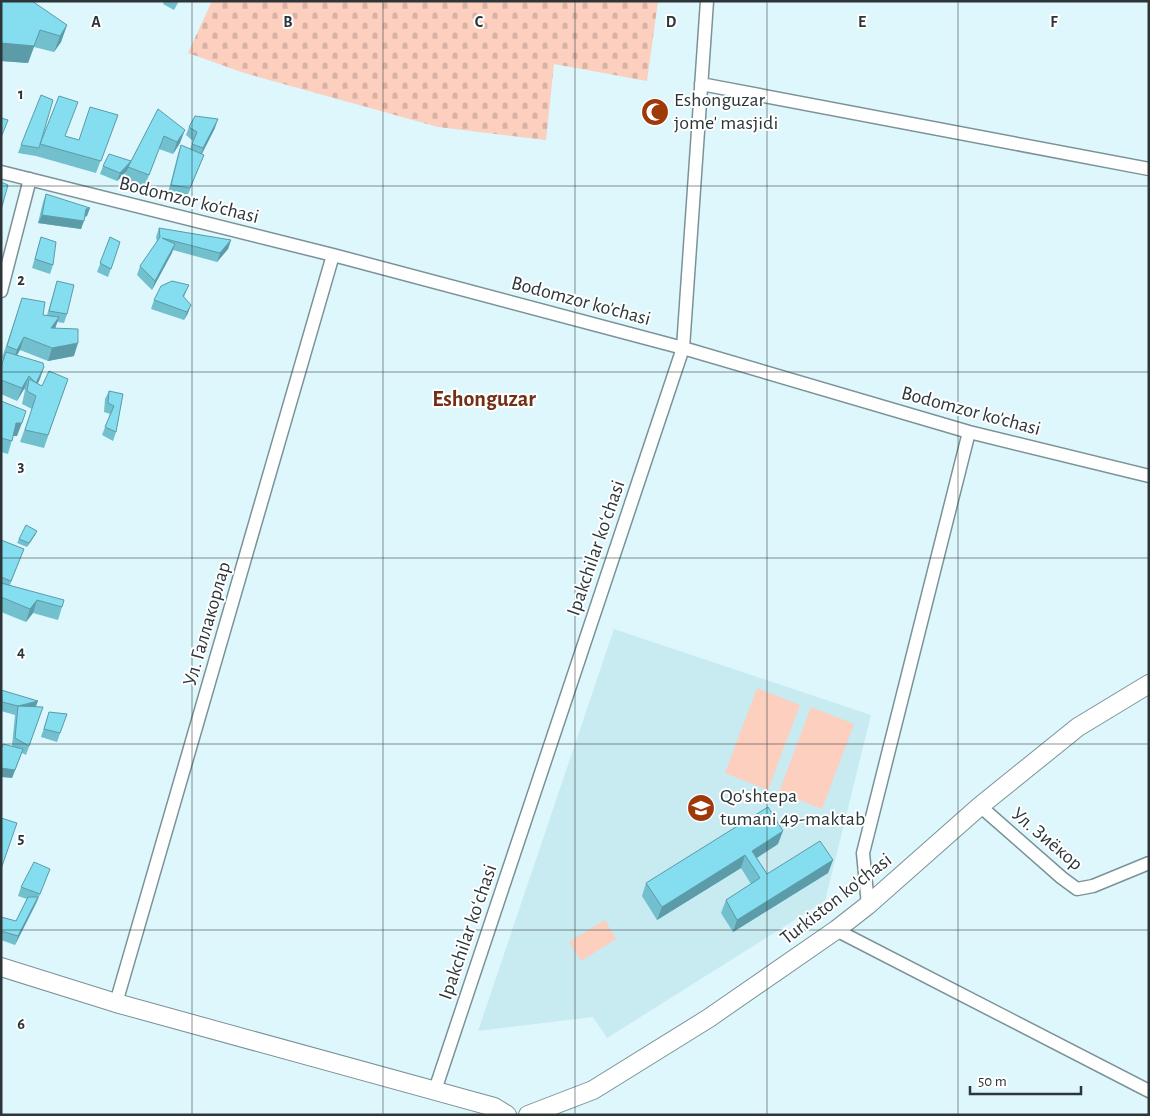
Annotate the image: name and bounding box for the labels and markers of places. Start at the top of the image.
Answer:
place label: Eshonguzar jome' masjidi [674,90,778,133]
mosque icon: Eshonguzar jome' masjidi [640,97,670,127]
place label: Qo'shtepa tumani 49-maktab [720,786,865,829]
school or university icon: Qo'shtepa tumani 49-maktab [686,793,716,823]

